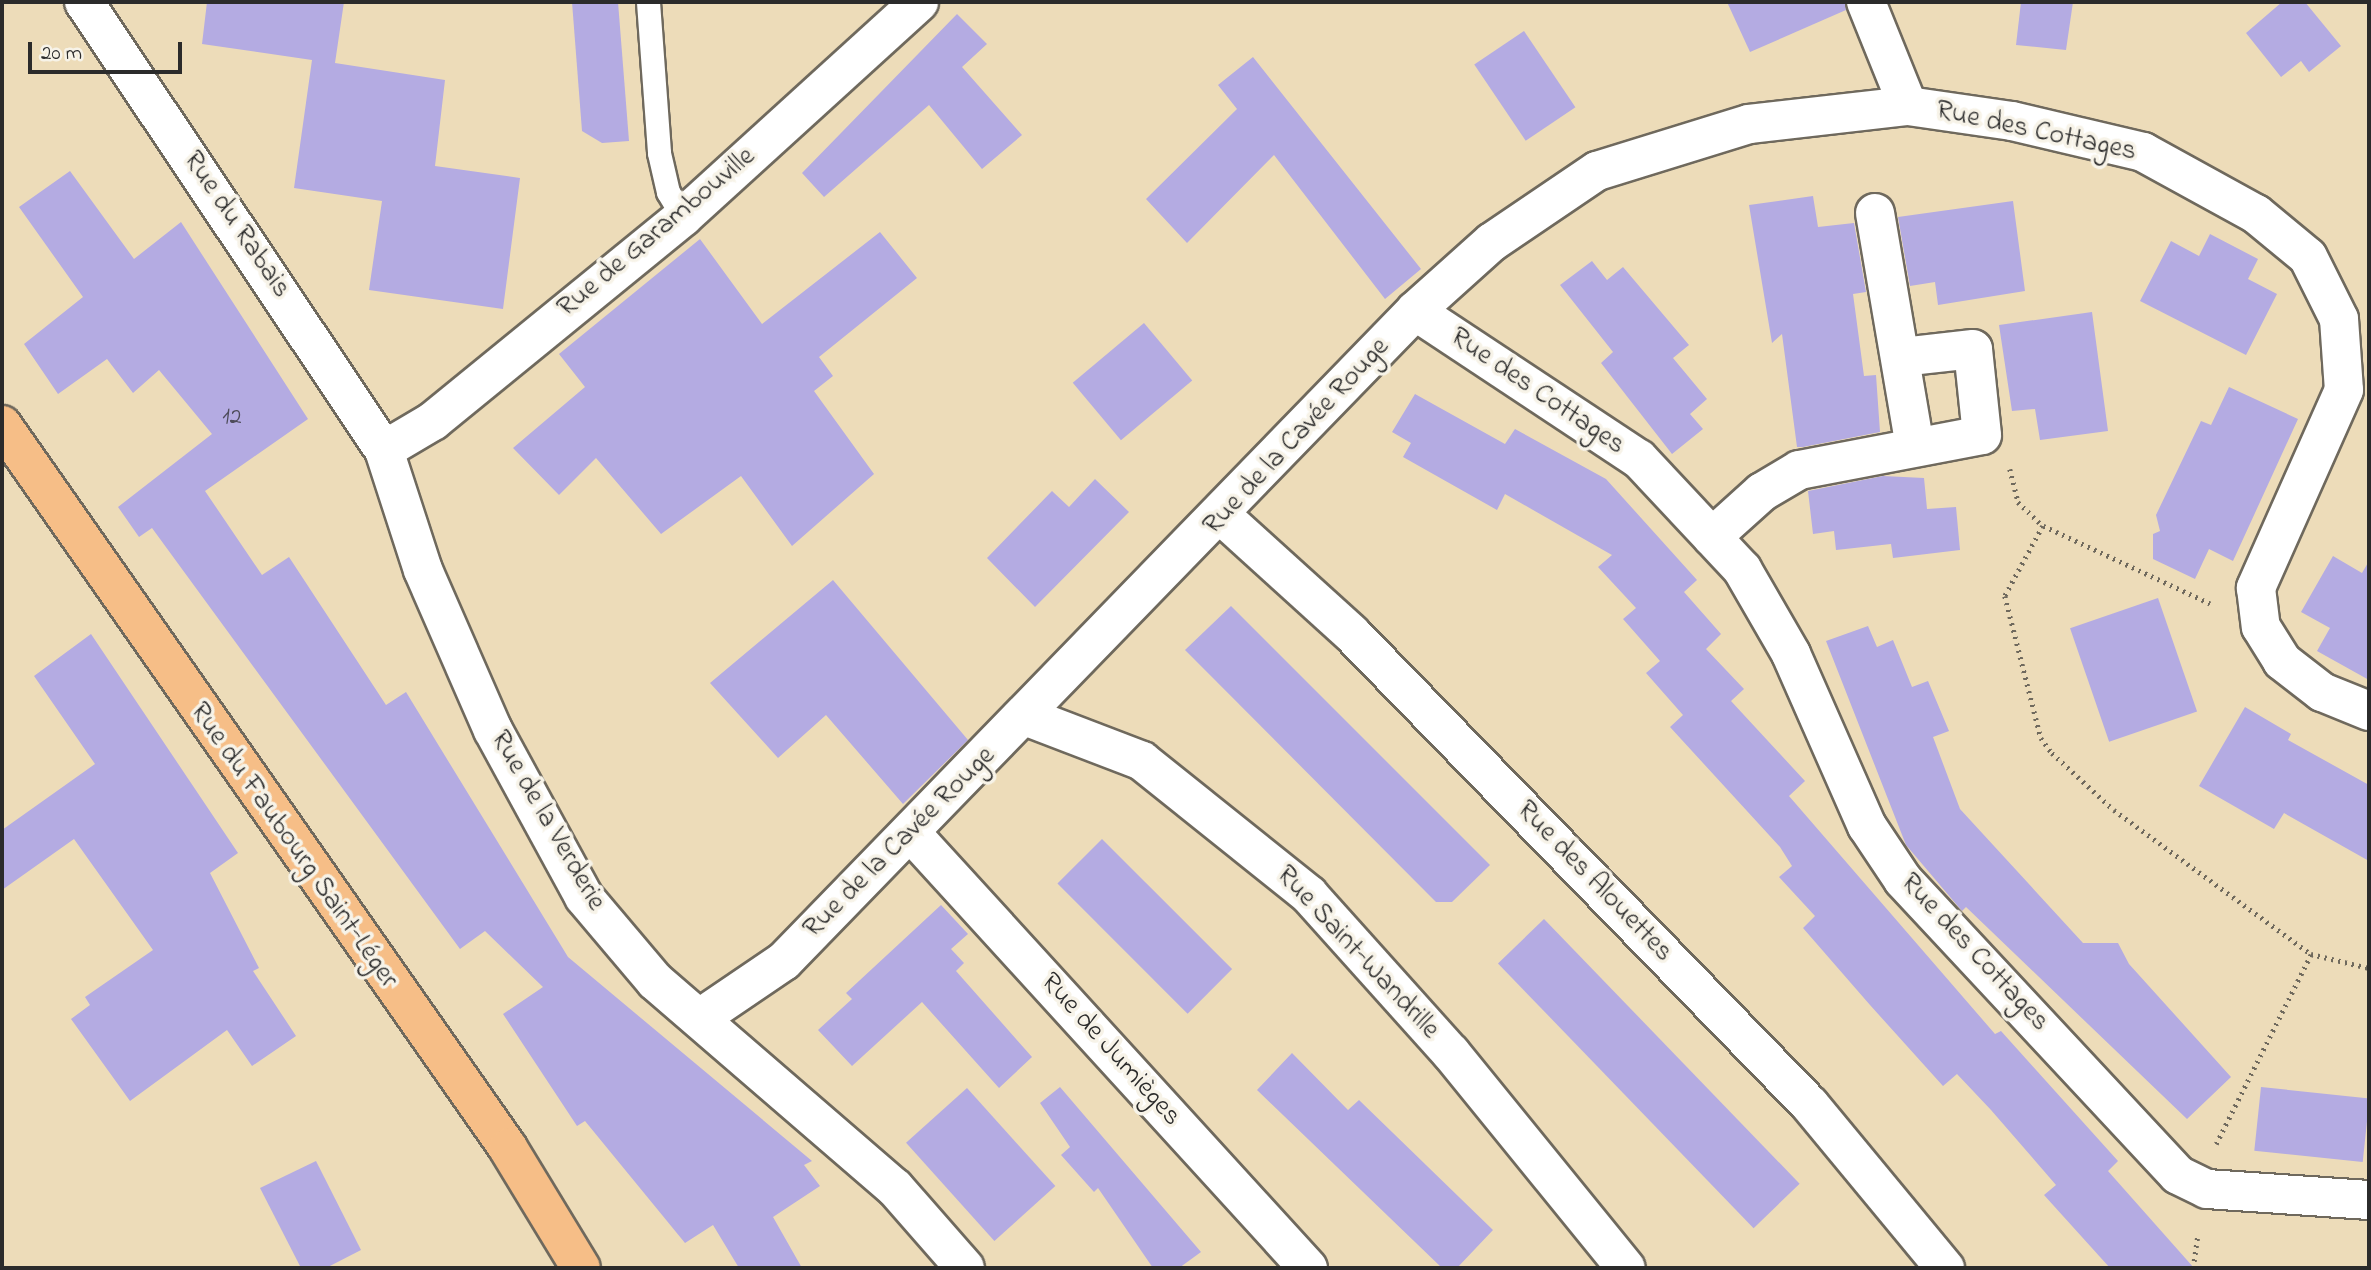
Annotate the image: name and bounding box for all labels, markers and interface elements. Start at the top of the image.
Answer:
scale bar [32,28,186,72]
text: 20 m [41,39,82,69]
street label: Rue des Cottages [1933,94,2139,170]
street label: Rue de Garambouville [551,141,763,325]
street label: Rue du Rabais [175,145,297,305]
street label: Rue des Cottages [1443,321,1631,463]
street label: Rue de la Cavée Rouge [1197,331,1397,543]
house number: 12 [222,404,242,432]
street label: Rue du Faubourg Saint-Léger [181,697,405,995]
street label: Rue de la Verderie [482,725,612,917]
street label: Rue de la Cavée Rouge [797,740,1003,946]
street label: Rue des Alouettes [1509,794,1679,970]
street label: Rue Saint-Wandrille [1268,859,1446,1047]
street label: Rue des Cottages [1892,867,2056,1039]
street label: Rue de Jumièges [1032,966,1188,1134]

